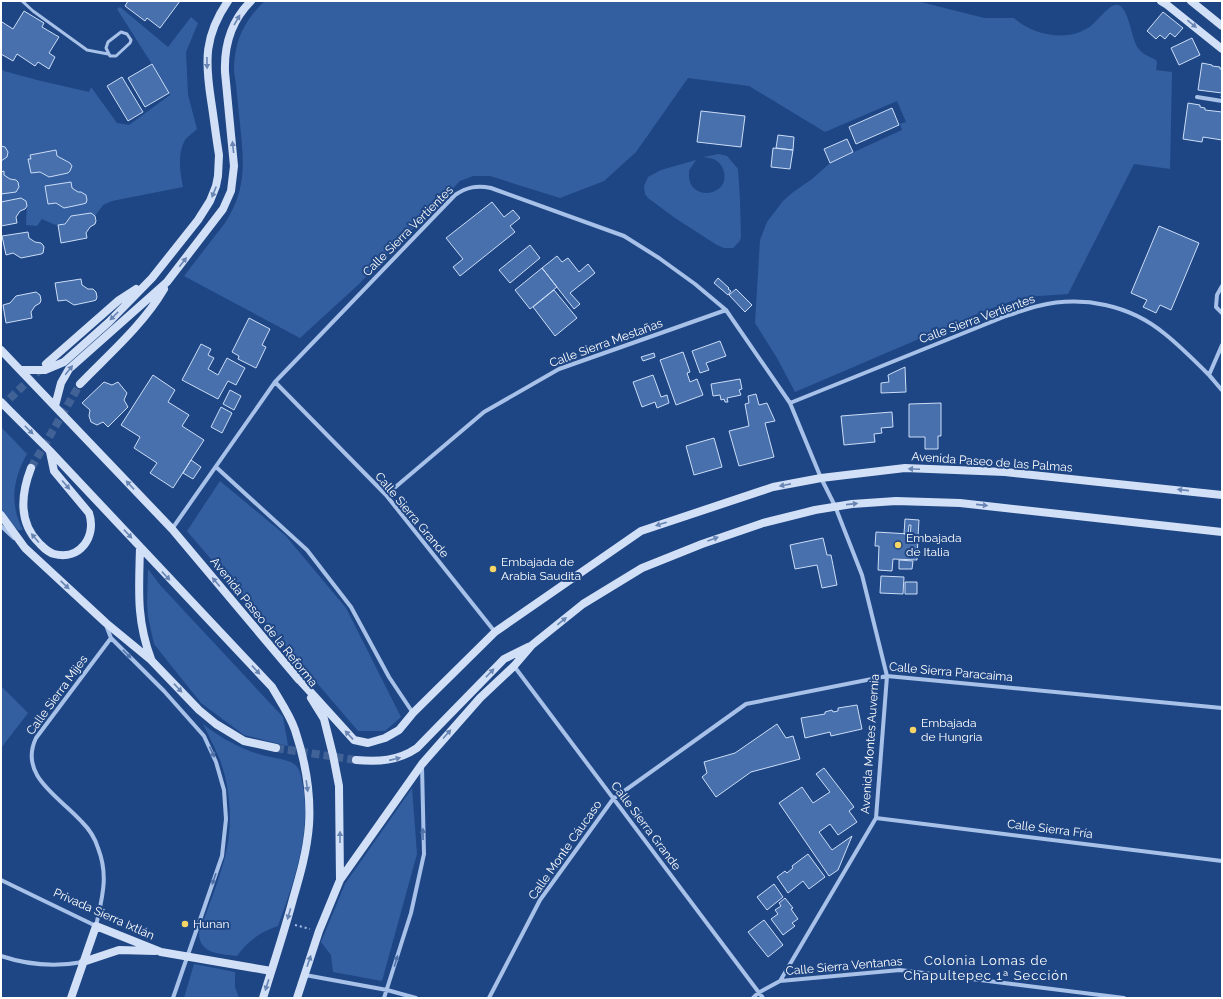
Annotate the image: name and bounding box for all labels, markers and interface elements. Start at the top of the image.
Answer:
one-way arrow [234,14,241,26]
one-way arrow [1186,20,1197,29]
one-way arrow [204,57,210,70]
one-way arrow [230,141,237,153]
street label: Calle Sierra Vertientes [360,183,456,279]
one-way arrow [210,186,216,198]
one-way arrow [179,256,187,267]
street label: Calle Sierra Vertientes [917,292,1037,346]
one-way arrow [109,311,119,321]
street label: Calle Sierra Mestañas [547,316,665,370]
one-way arrow [65,364,73,375]
one-way arrow [24,425,33,435]
street label: Avenida Paseo de las Palmas [911,449,1073,475]
one-way arrow [908,465,920,472]
street label: Calle Sierra Grande [372,469,452,561]
one-way arrow [61,480,70,491]
one-way arrow [125,480,135,490]
one-way arrow [779,482,792,488]
one-way arrow [1177,487,1189,494]
one-way arrow [846,501,858,507]
one-way arrow [976,502,988,509]
one-way arrow [655,521,667,527]
one-way arrow [123,529,132,539]
place label: Embajada de Italia [906,531,961,559]
one-way arrow [30,533,39,543]
one-way arrow [707,536,719,542]
marker: Embajada de Italia [893,540,903,550]
street label: Avenida Paseo de la Reforma [207,555,321,689]
place label: Embajada de Arabia Saudita [501,555,581,583]
marker: Embajada de Arabia Saudita [488,564,498,574]
one-way arrow [162,571,171,581]
one-way arrow [212,577,221,588]
one-way arrow [60,580,69,589]
one-way arrow [557,616,568,625]
one-way arrow [122,649,132,659]
street label: Calle Sierra Mijes [23,652,91,738]
street label: Calle Sierra Paracaima [888,660,1014,684]
one-way arrow [251,665,260,675]
one-way arrow [485,668,495,678]
street label: Avenida Montes Auvernia [858,674,882,814]
one-way arrow [173,683,183,693]
place label: Embajada de Hungria [921,716,982,744]
marker: Embajada de Hungria [908,725,918,735]
one-way arrow [443,729,452,740]
one-way arrow [345,730,354,740]
one-way arrow [209,746,215,758]
one-way arrow [388,755,401,761]
street label: Calle Sierra Grande [608,779,684,873]
one-way arrow [304,780,310,793]
street label: Calle Monte Cáucaso [525,798,605,902]
street label: Calle Sierra Fría [1006,817,1094,841]
one-way arrow [420,827,426,840]
one-way arrow [337,830,343,843]
one-way arrow [211,873,217,885]
street label: Privada Sierra Ixtlán [51,885,157,943]
one-way arrow [286,908,292,920]
place label: Hunan [193,917,230,931]
marker: Hunan [180,919,190,929]
district label: Colonia Lomas de Chapultepec 1ª Sección [903,953,1069,983]
one-way arrow [306,954,312,966]
one-way arrow [393,954,399,966]
street label: Calle Sierra Ventanas [785,954,903,978]
one-way arrow [264,979,270,991]

